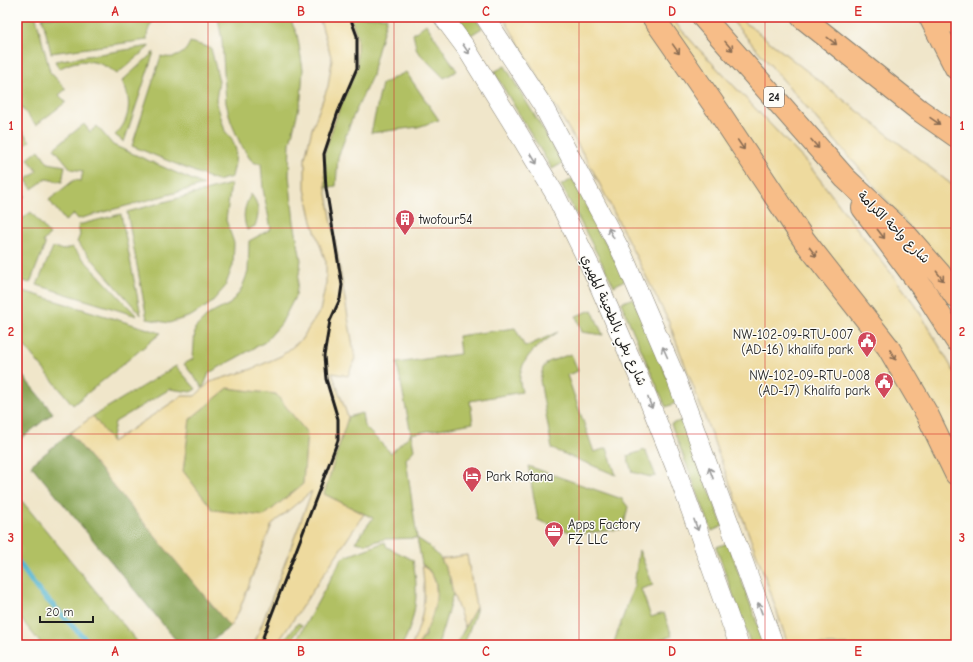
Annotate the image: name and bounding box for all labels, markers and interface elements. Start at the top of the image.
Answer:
text: A [111,4,119,19]
text: B [297,4,305,19]
text: C [482,4,490,19]
text: D [668,4,676,19]
text: E [854,4,862,19]
one-way arrow [827,37,838,46]
one-way arrow [724,41,733,51]
one-way arrow [462,43,470,54]
one-way arrow [672,43,680,55]
road number: 24 [764,87,784,107]
one-way arrow [929,117,940,125]
text: 1 [8,118,14,133]
text: 1 [959,118,965,133]
one-way arrow [810,138,819,149]
one-way arrow [736,139,745,150]
one-way arrow [531,153,539,165]
street label: شارع واحة الكرامة [853,188,933,268]
building icon: twofour54 [394,208,416,236]
place label: twofour54 [418,212,473,227]
one-way arrow [607,227,614,239]
one-way arrow [877,228,886,239]
one-way arrow [809,247,818,258]
street label: شارع بطي بالطحينة المهيري [575,252,650,390]
one-way arrow [936,270,945,281]
text: 2 [8,324,14,339]
text: 2 [959,324,965,339]
place label: NW-102-09-RTU-007 (AD-16) khalifa park [733,327,854,357]
public building icon: NW-102-09-RTU-007 (AD-16) khalifa park [856,330,878,358]
one-way arrow [660,346,668,358]
one-way arrow [889,349,897,361]
place label: NW-102-09-RTU-008 (AD-17) Khalifa park [749,368,871,398]
public building icon: NW-102-09-RTU-008 (AD-17) Khalifa park [873,371,895,399]
one-way arrow [647,396,655,408]
hotel icon: Park Rotana [461,465,483,493]
one-way arrow [707,467,714,480]
place label: Park Rotana [486,469,554,484]
place label: Apps Factory FZ LLC [568,517,640,547]
one-way arrow [692,518,700,530]
office icon: Apps Factory FZ LLC [543,520,565,548]
text: 3 [8,530,14,545]
text: 3 [959,530,965,545]
scale bar [40,598,93,624]
one-way arrow [756,603,764,615]
text: 20 m [46,605,74,619]
text: A [111,644,119,659]
text: B [297,644,305,659]
text: C [482,644,490,659]
text: D [668,644,676,659]
text: E [854,644,862,659]

